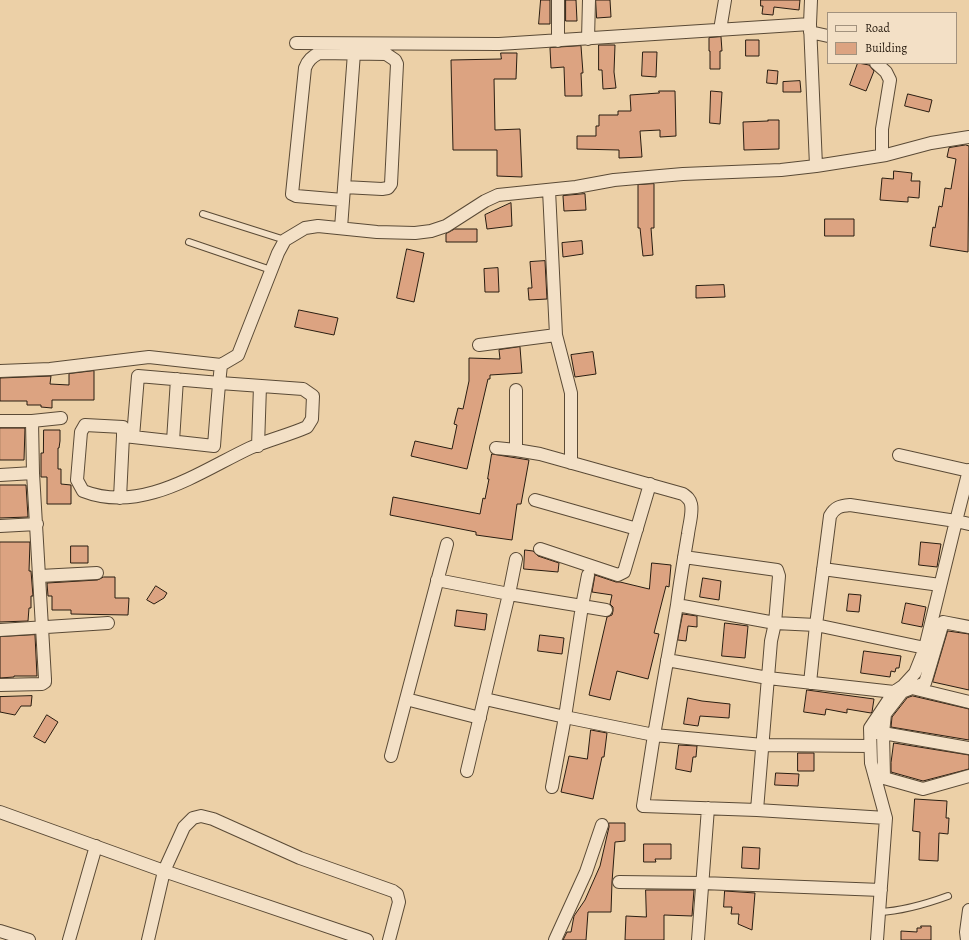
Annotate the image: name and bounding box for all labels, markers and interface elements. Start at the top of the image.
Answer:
legend [827,12,957,64]
text: Road [865,20,890,36]
text: Building [865,40,907,56]

